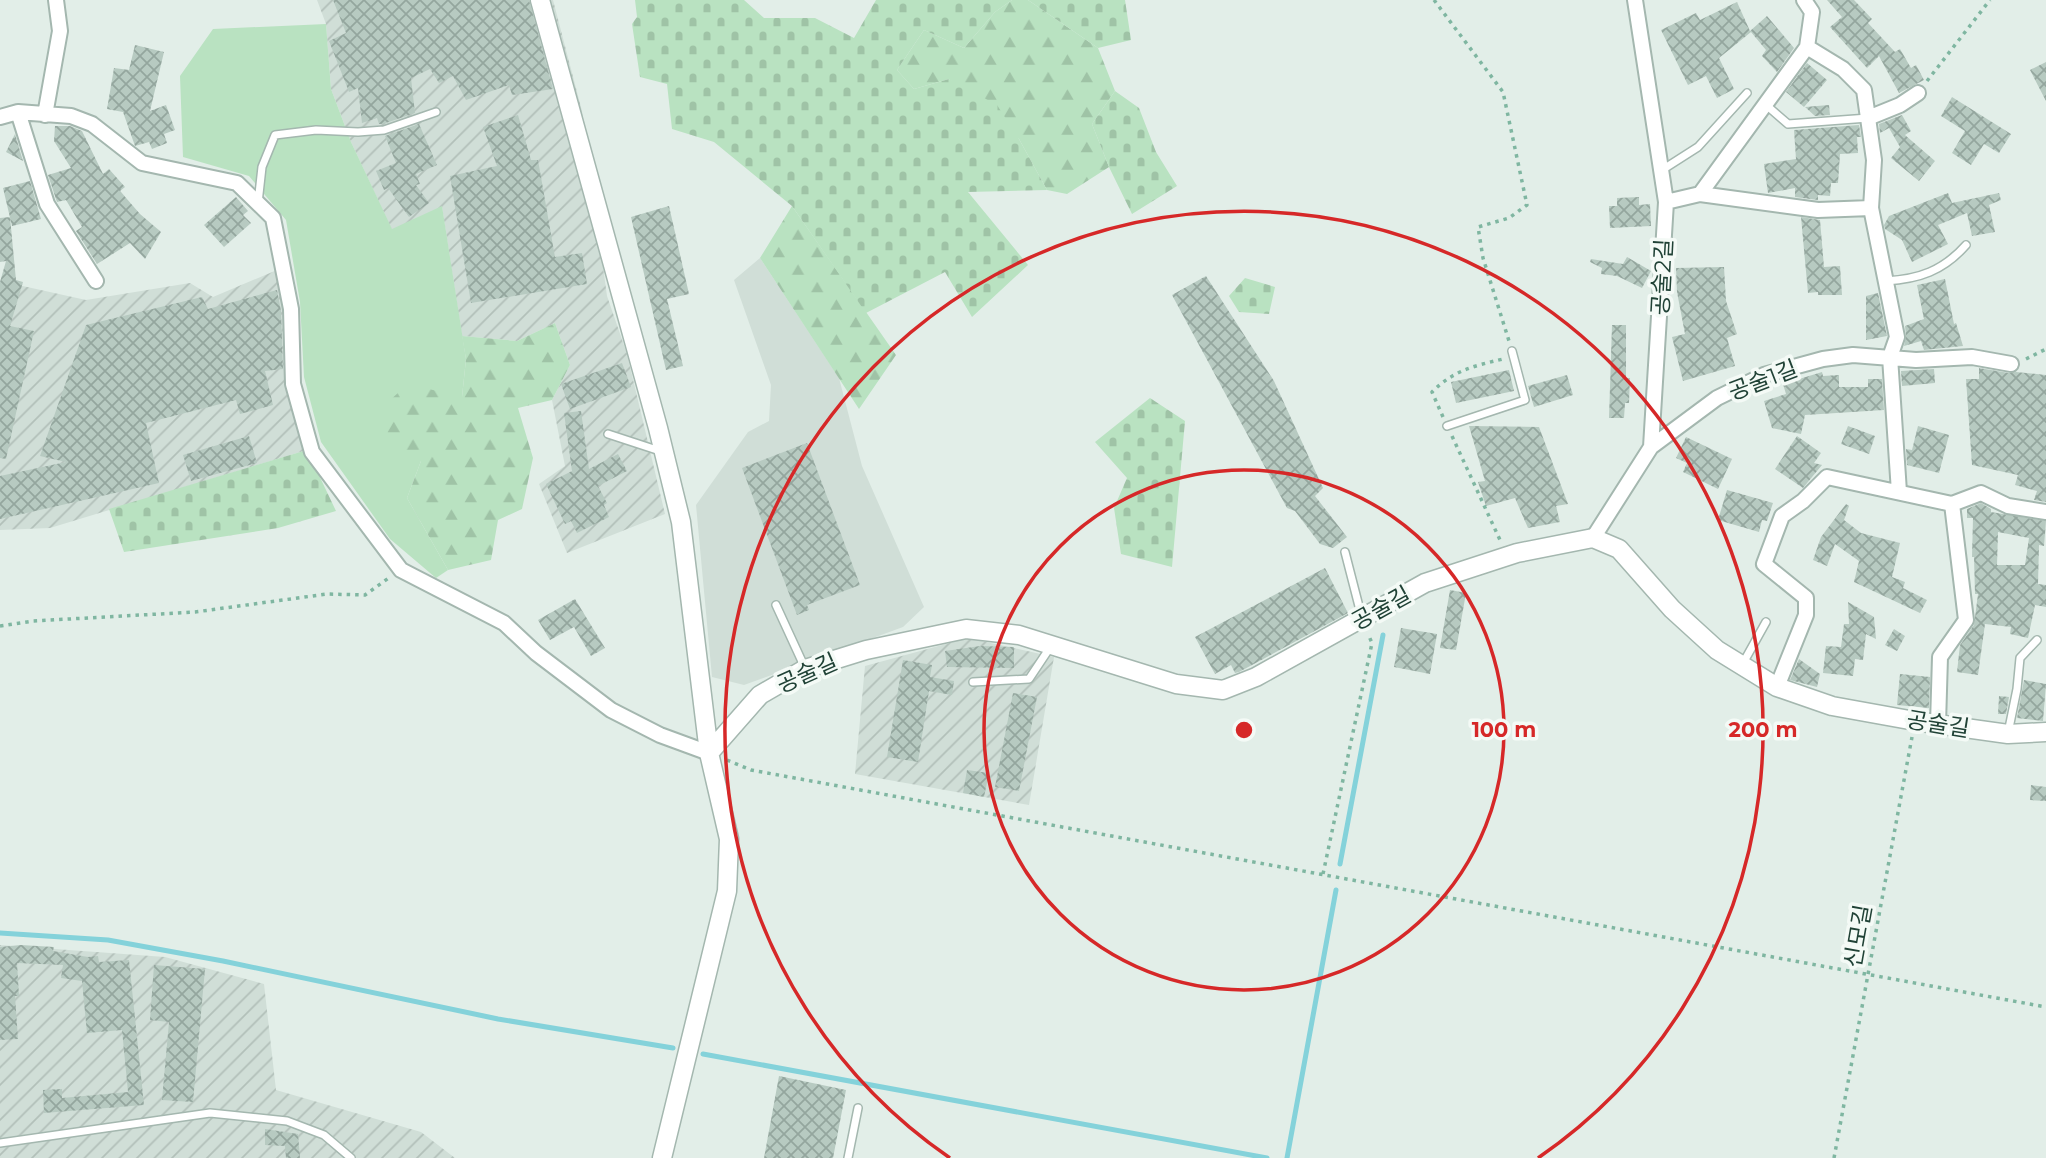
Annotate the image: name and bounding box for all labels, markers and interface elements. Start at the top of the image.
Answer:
street label: 공술2길 [1646,238,1678,316]
street label: 공술1길 [1724,354,1802,406]
street label: 공술길 [1346,580,1416,636]
street label: 공술길 [772,647,842,699]
street label: 공술길 [1904,705,1972,743]
text: 100 m [1472,717,1536,742]
text: 200 m [1729,717,1797,742]
centre of rings [1232,718,1256,742]
street label: 신모길 [1839,902,1877,970]

